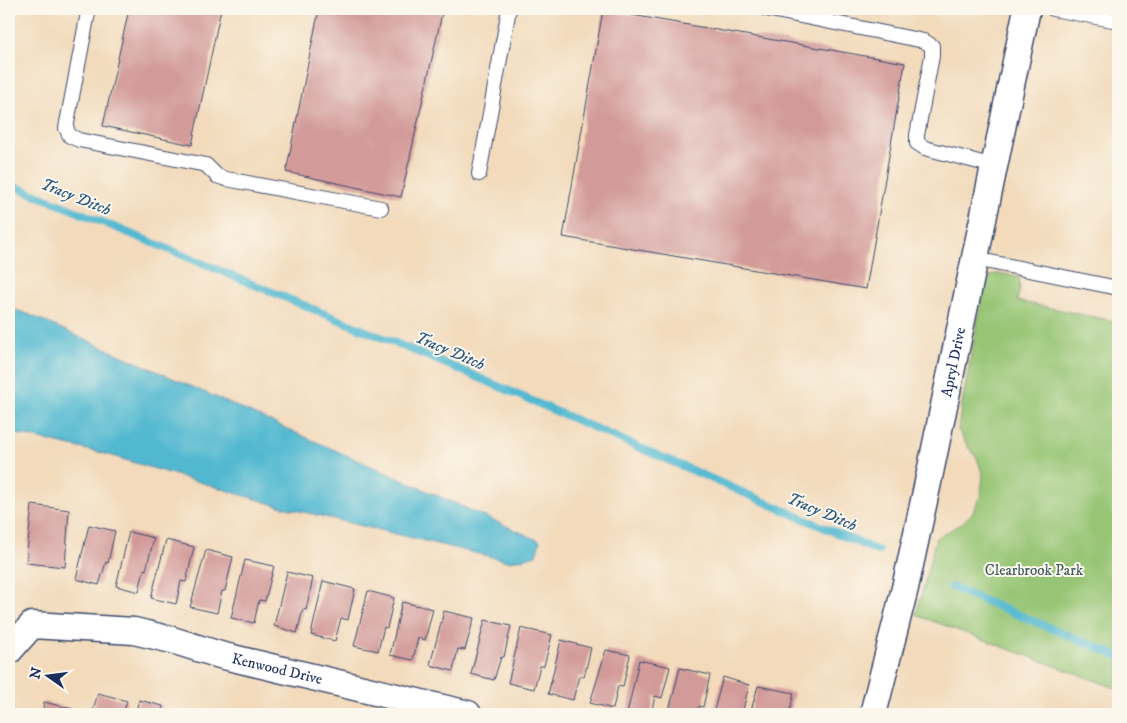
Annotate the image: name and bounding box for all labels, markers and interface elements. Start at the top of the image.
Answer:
water label: Tracy Ditch [38,174,114,220]
street label: Apryl Drive [937,326,970,399]
water label: Tracy Ditch [412,327,488,375]
water label: Tracy Ditch [784,488,860,536]
park label: Clearbrook Park [985,561,1084,580]
street label: Kenwood Drive [230,649,324,689]
north arrow [22,650,72,700]
text: N [26,665,47,681]

